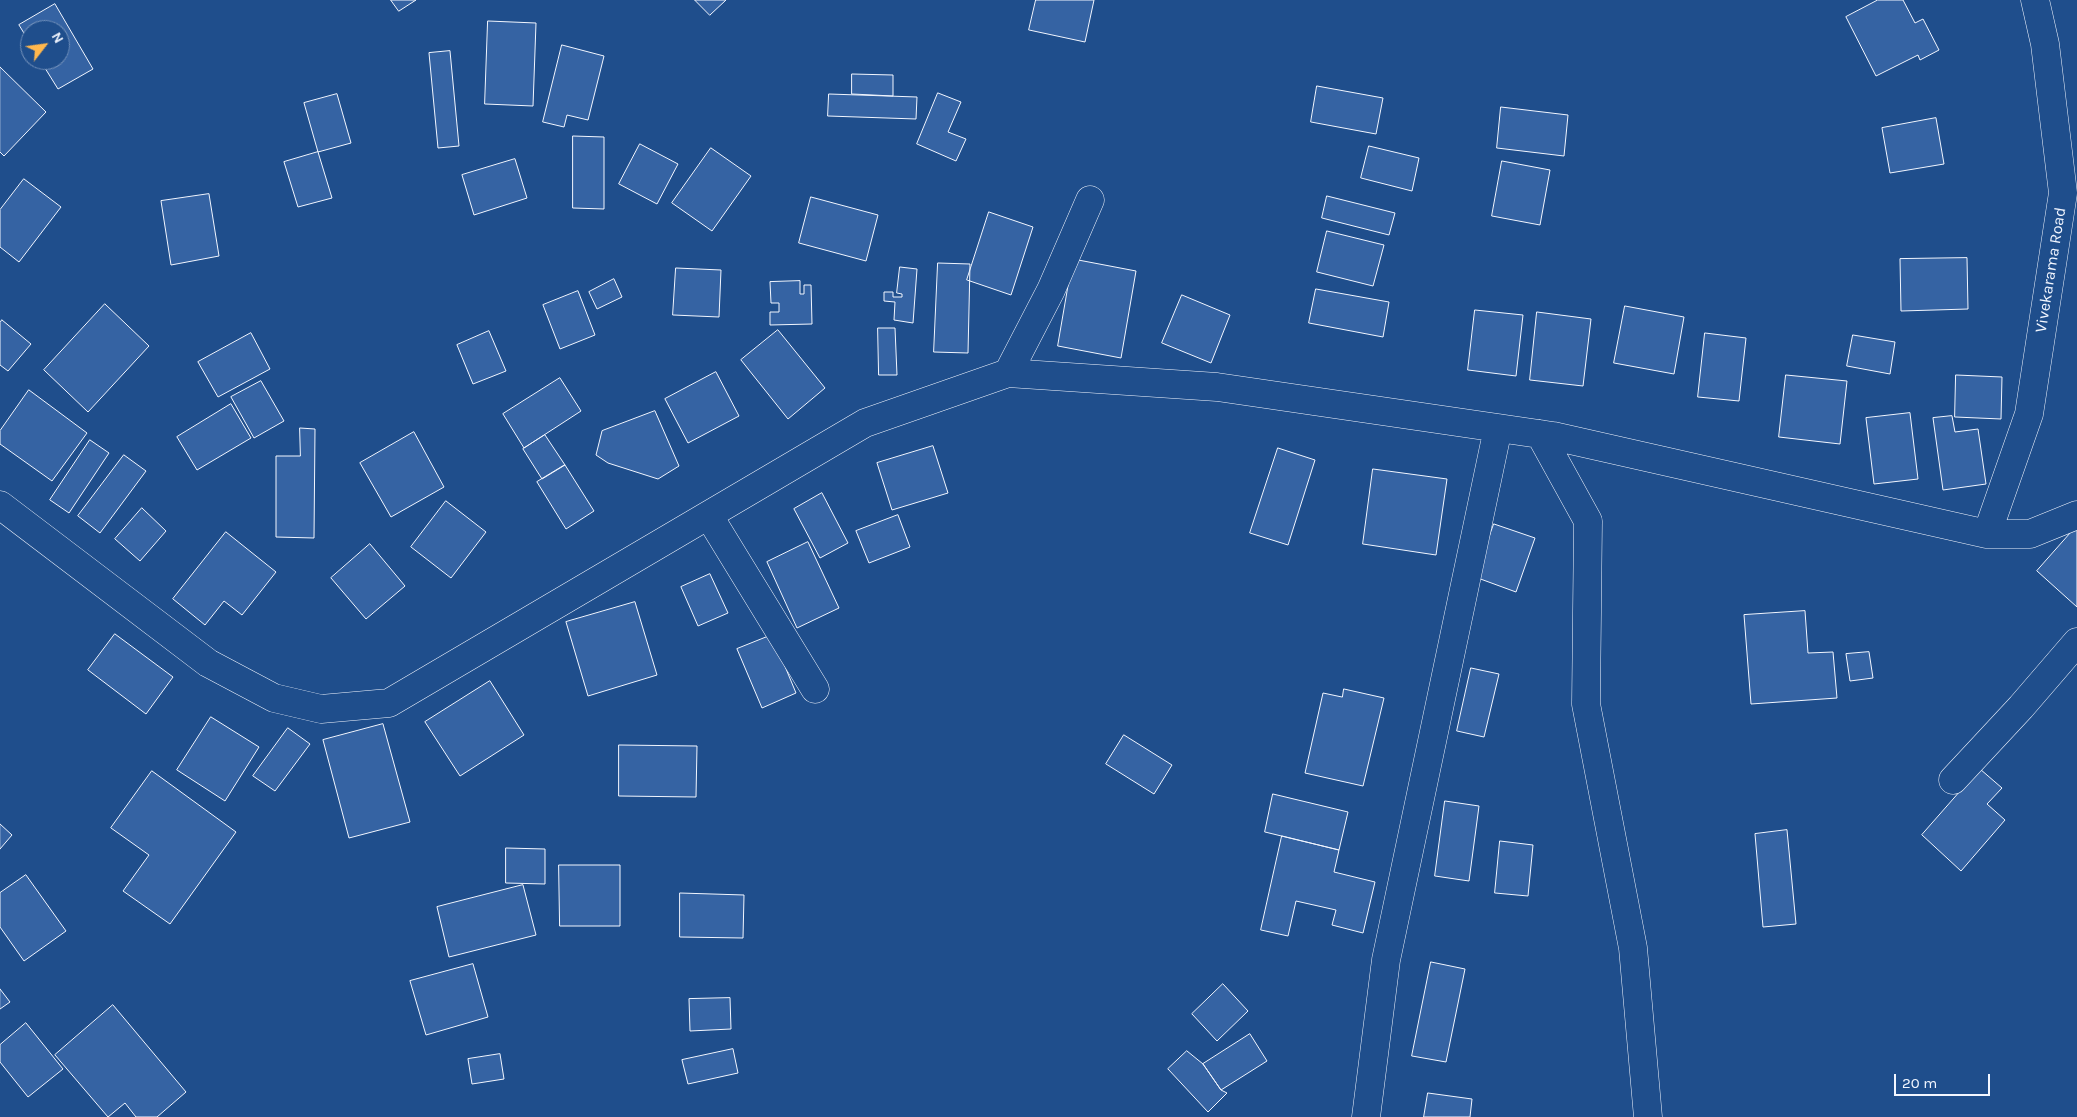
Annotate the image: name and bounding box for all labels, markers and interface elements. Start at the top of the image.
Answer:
north arrow [20,20,70,70]
text: N [48,29,67,46]
street label: Vivekarama Road [2032,206,2070,334]
scale bar [1897,1064,1993,1096]
text: 20 m [1902,1074,1937,1092]

